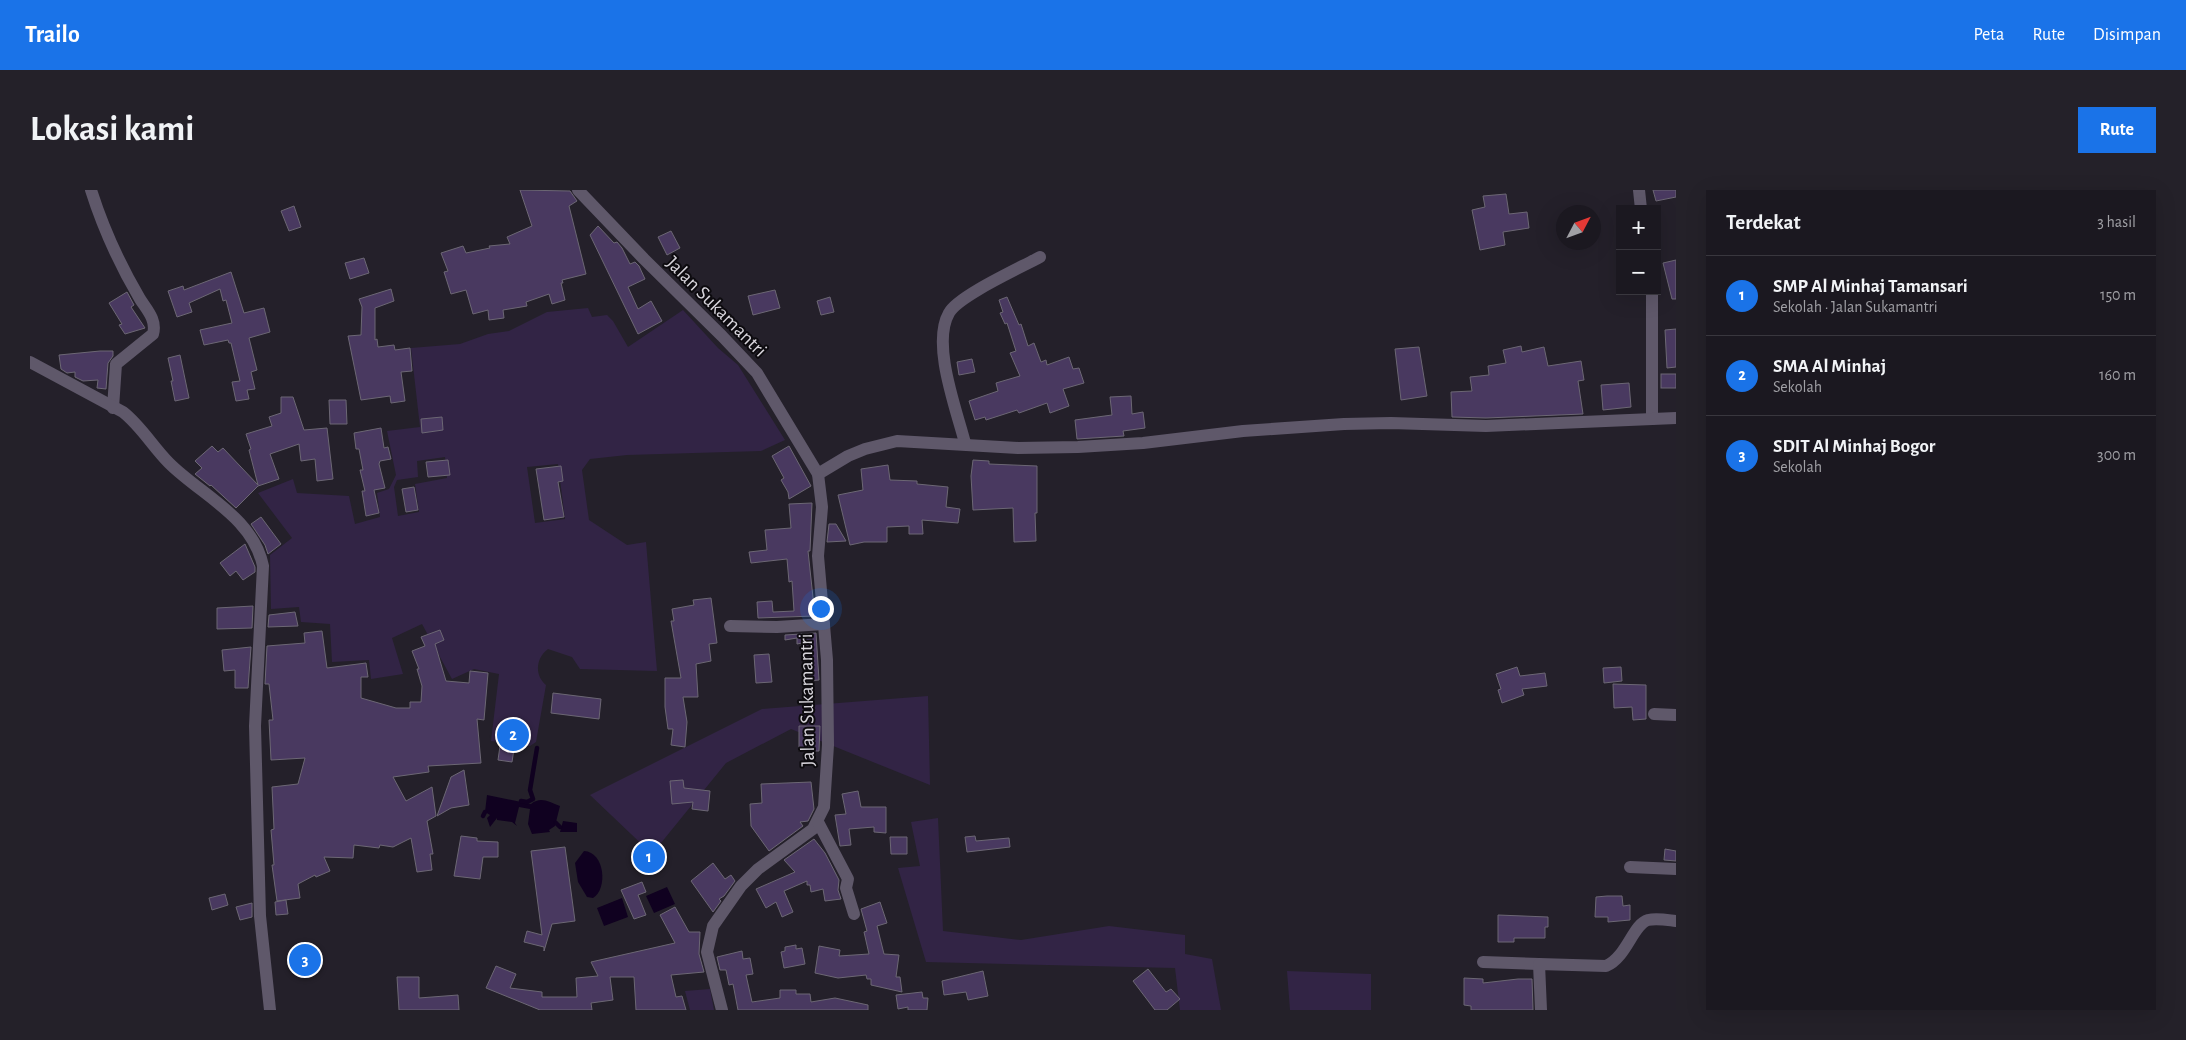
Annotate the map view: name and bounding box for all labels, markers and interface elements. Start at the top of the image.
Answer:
text: Trailo [25,23,80,47]
text: Peta [1973,26,2004,44]
text: Rute [2032,26,2065,44]
text: Disimpan [2093,26,2161,44]
button: Rute [2078,107,2156,153]
text: Lokasi kami [30,112,194,147]
north arrow [1556,205,1601,250]
map controls [1616,205,1661,295]
button: + [1616,205,1661,250]
text: Terdekat [1726,212,1801,233]
text: 3 hasil [2097,214,2136,230]
button: − [1616,250,1661,295]
street label: Jalan Sukamantri [662,253,770,361]
text: SMP Al Minhaj Tamansari [1773,277,1968,296]
text: 1 [1739,287,1745,303]
text: 150 m [2100,287,2136,303]
text: Sekolah · Jalan Sukamantri [1773,299,1938,315]
text: SMA Al Minhaj [1773,357,1886,376]
text: 2 [1738,367,1746,383]
text: 160 m [2099,367,2136,383]
text: Sekolah [1773,379,1822,395]
text: SDIT Al Minhaj Bogor [1773,437,1935,456]
text: 3 [1739,447,1745,463]
text: 300 m [2097,447,2136,463]
text: Sekolah [1773,459,1822,475]
your location [808,596,834,622]
street label: Jalan Sukamantri [796,633,818,767]
pin: 2 [497,716,529,754]
pin: 1 [633,838,665,876]
pin: 3 [289,941,321,979]

